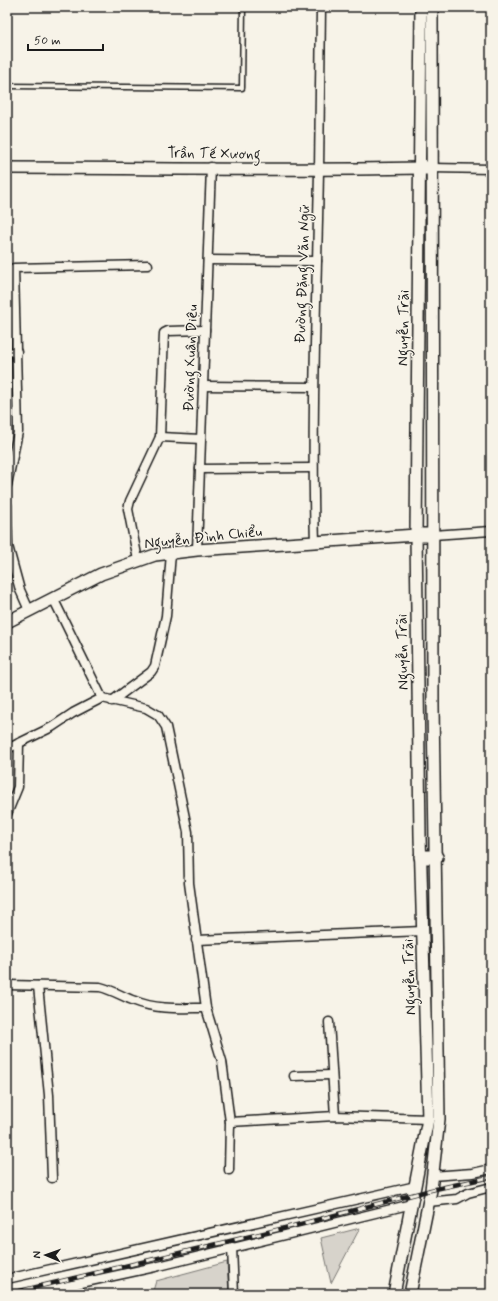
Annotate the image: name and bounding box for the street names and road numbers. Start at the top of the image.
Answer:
street label: Trần Tế Xương [167,143,261,166]
street label: Đường Đặng Văn Ngữ [291,204,316,344]
street label: Nguyễn Trãi [393,290,416,366]
street label: Đường Xuân Diệu [179,304,204,412]
street label: Nguyễn Đình Chiểu [143,522,263,555]
street label: Nguyễn Trãi [392,614,415,690]
street label: Nguyễn Trãi [399,938,422,1015]

